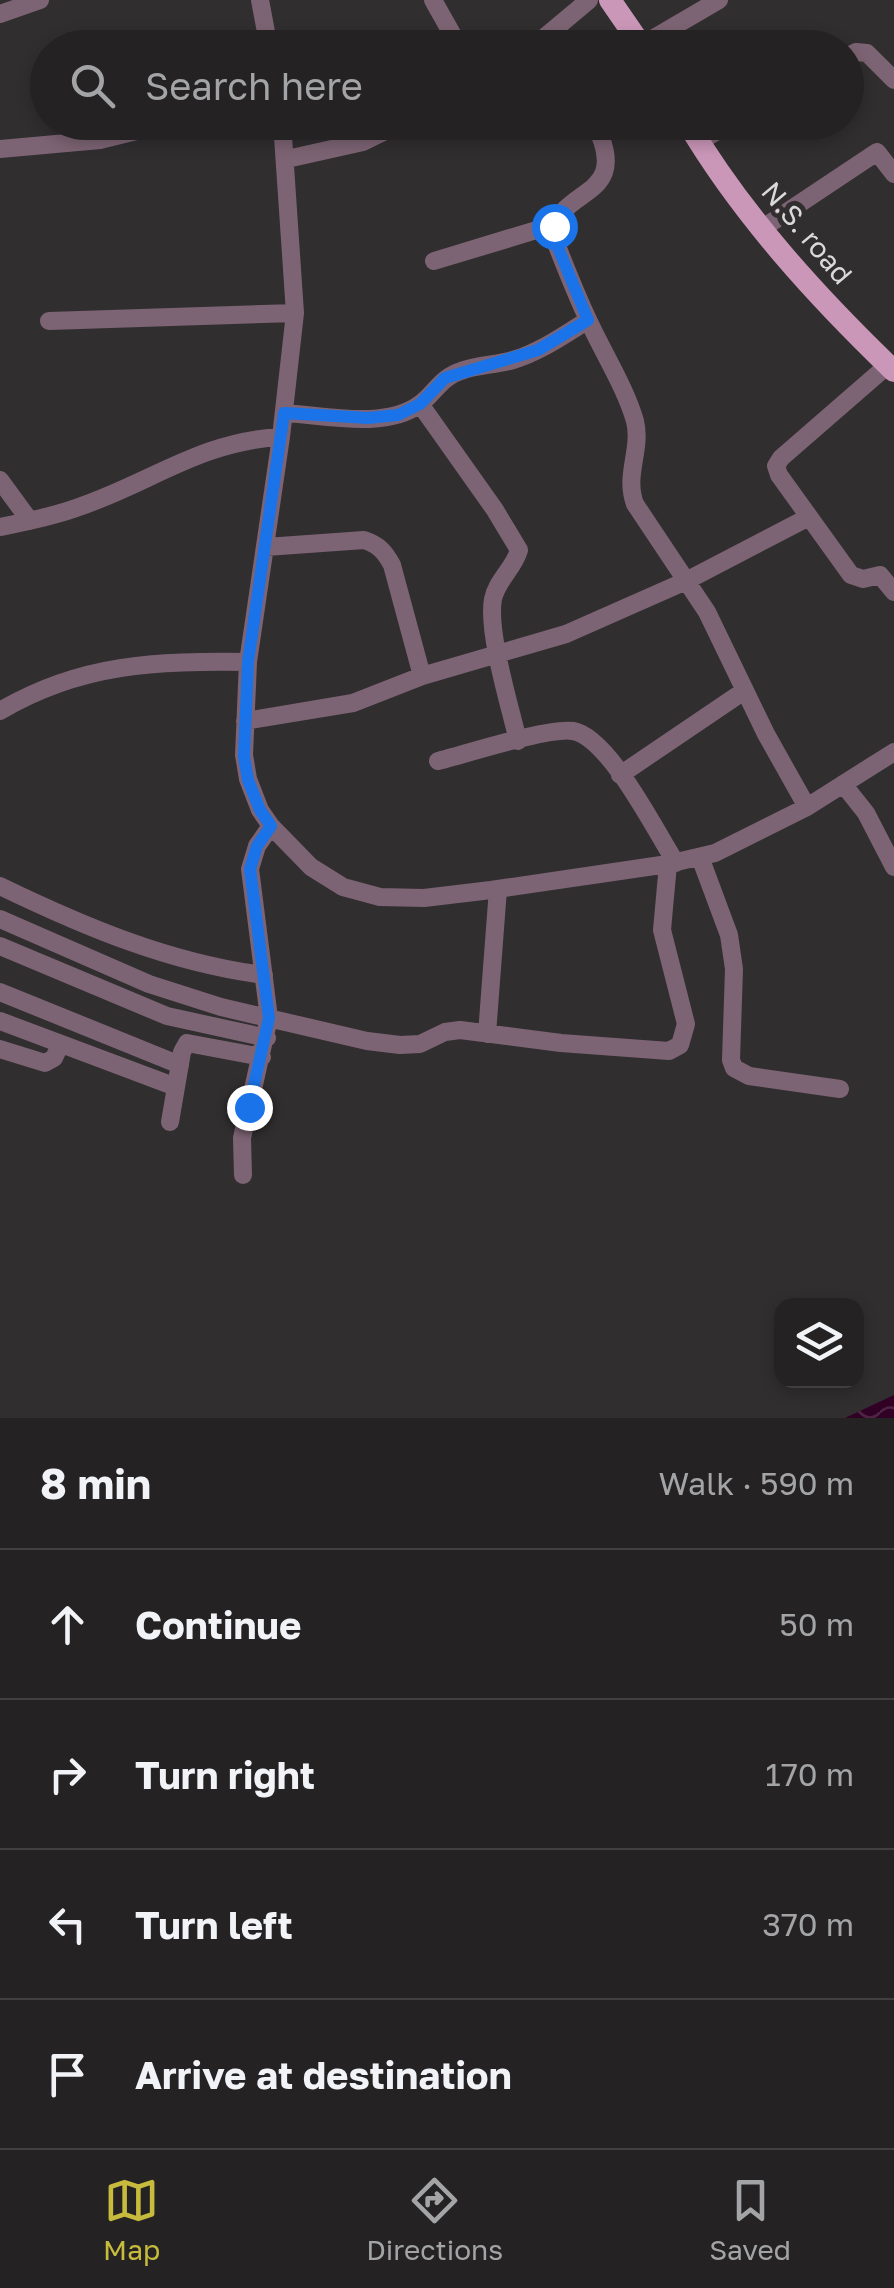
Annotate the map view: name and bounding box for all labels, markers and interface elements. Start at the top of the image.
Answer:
search box [30,30,864,140]
icon: search [65,58,120,113]
text: Search here [145,63,363,108]
street label: N.S. road [755,175,860,290]
route start [532,204,578,250]
route end [227,1085,273,1131]
map controls [774,1298,864,1388]
button: layers [774,1298,864,1388]
text: 8 min [40,1458,151,1508]
text: Walk · 590 m [658,1464,854,1502]
icon: ahead [40,1597,95,1652]
text: Continue [135,1602,301,1647]
text: 50 m [779,1605,854,1643]
icon: right [40,1747,95,1802]
text: Turn right [135,1752,315,1797]
text: 170 m [765,1755,854,1793]
icon: left [40,1897,95,1952]
text: Turn left [135,1902,293,1947]
text: 370 m [762,1905,854,1943]
icon: arrive [40,2047,95,2102]
text: Arrive at destination [135,2052,512,2097]
tab: Map [103,2173,160,2266]
tab: Directions [366,2173,503,2266]
tab: Saved [709,2173,791,2266]

